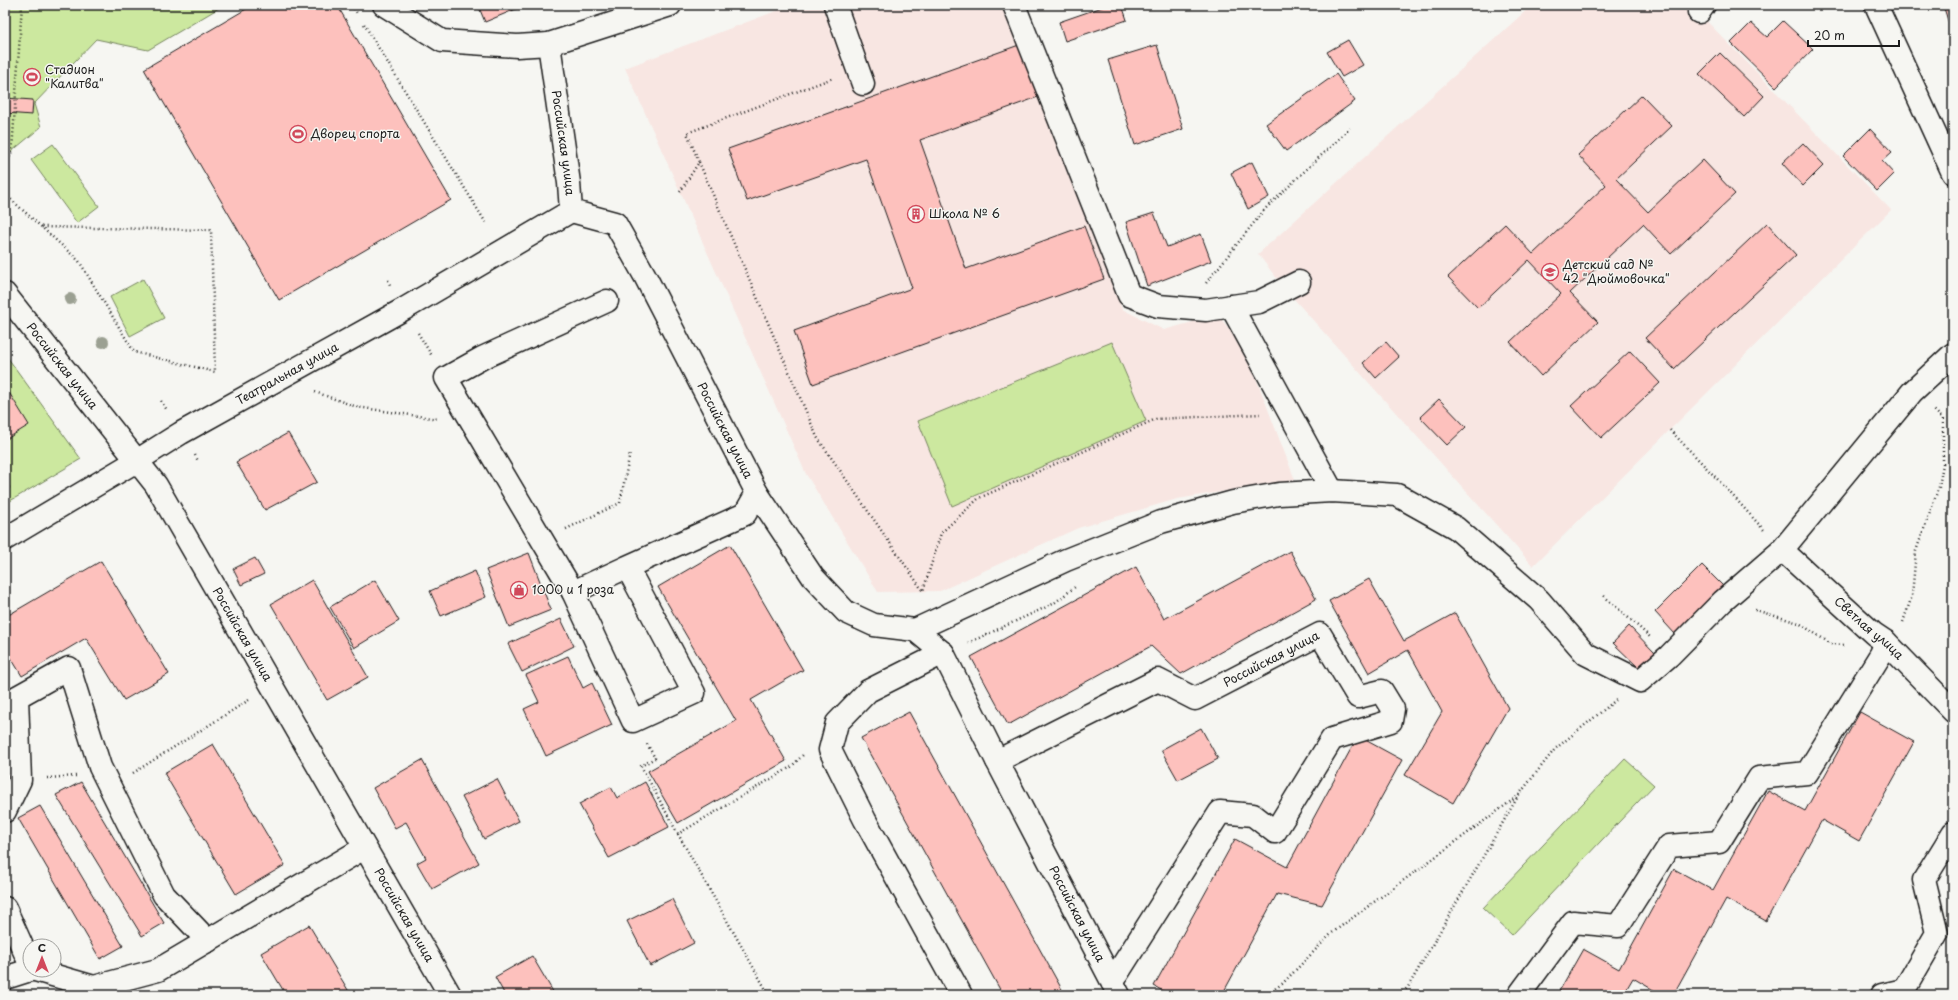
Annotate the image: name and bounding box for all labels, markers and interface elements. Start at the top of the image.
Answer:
scale bar [1808,22,1899,48]
text: 20 m [1814,26,1845,44]
place label: Стадион "Калитва" [45,60,104,92]
sports icon: Стадион "Калитва" [22,67,42,87]
street label: Российская улица [548,89,580,197]
sports icon: Дворец спорта [288,124,308,144]
place label: Дворец спорта [310,124,401,142]
building icon: Школа № 6 [906,204,926,224]
place label: Школа № 6 [929,204,1000,222]
place label: Детский сад № 42 "Дюймовочка" [1562,255,1670,287]
school or university icon: Детский сад № 42 "Дюймовочка" [1540,262,1560,282]
street label: Российская улица [23,318,103,413]
street label: Театральная улица [232,337,342,409]
street label: Российская улица [693,379,758,482]
shop icon: 1000 и 1 роза [509,580,529,600]
place label: 1000 и 1 роза [532,580,614,598]
street label: Российская улица [209,584,278,685]
street label: Светлая улица [1831,592,1909,664]
street label: Российская улица [1220,626,1323,691]
street label: Российская улица [1045,862,1110,965]
street label: Российская улица [371,864,439,965]
north arrow [22,938,62,978]
text: С [38,939,46,956]

